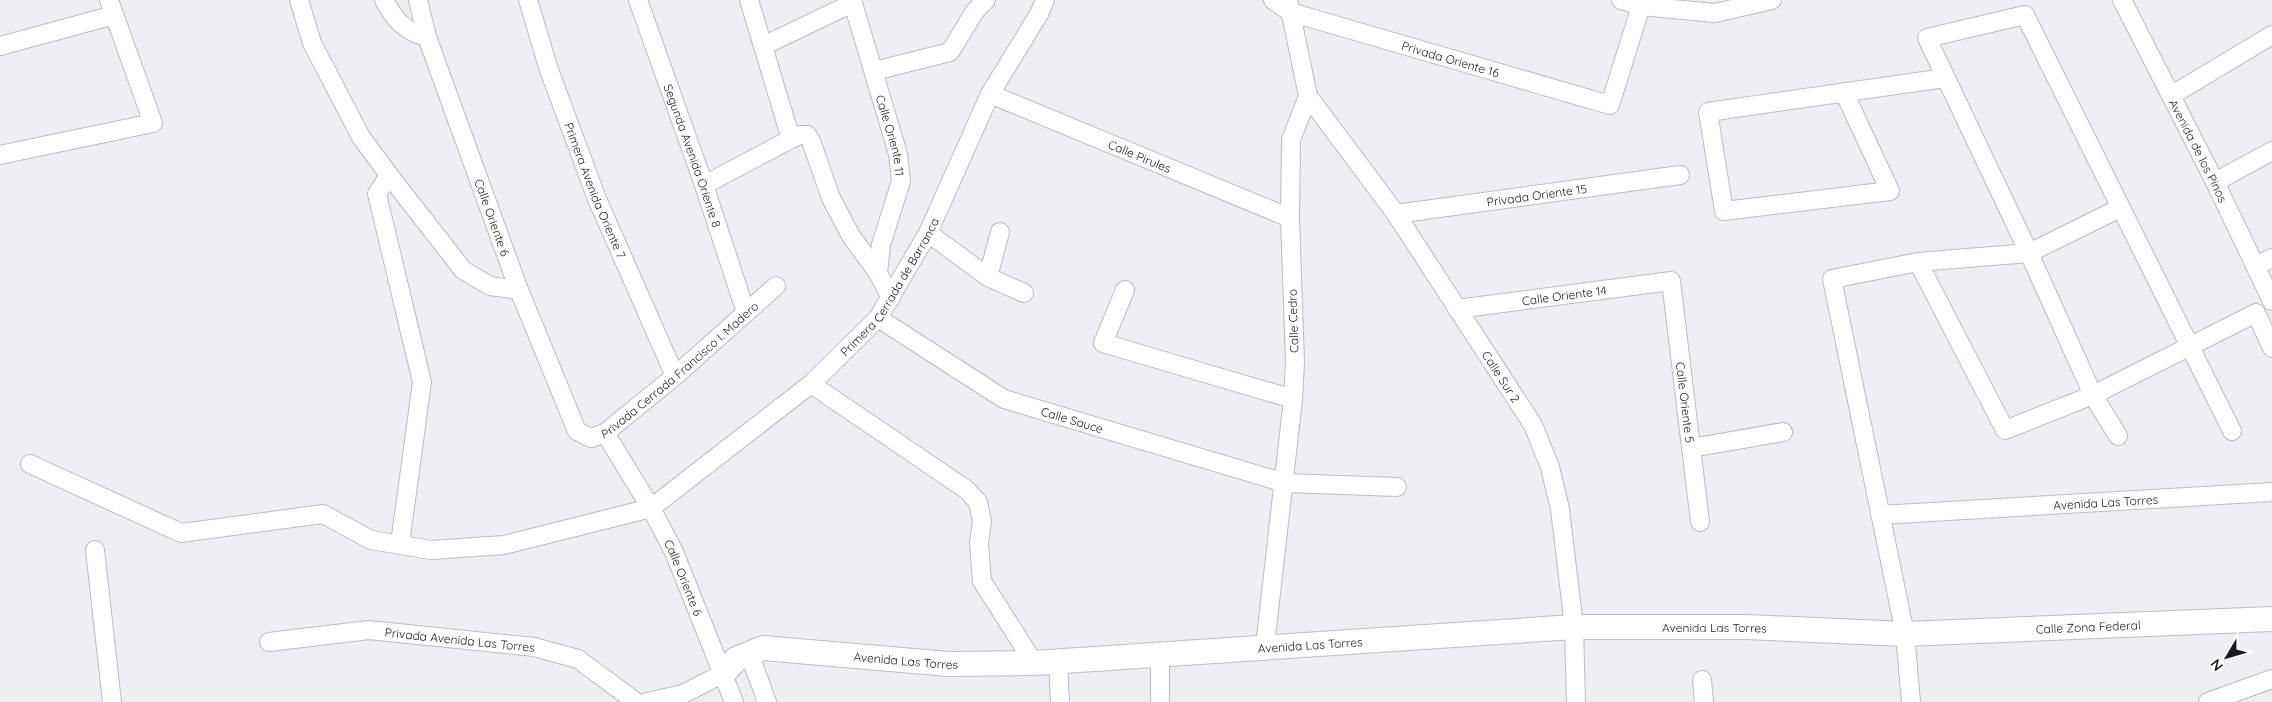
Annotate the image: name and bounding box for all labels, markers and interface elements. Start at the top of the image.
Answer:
street label: Privada Oriente 16 [1400,37,1502,80]
street label: Segunda Avenida Oriente 8 [661,82,725,229]
street label: Calle Oriente 11 [873,93,908,177]
street label: Avenida de los Pinos [2166,97,2231,205]
street label: Primera Avenida Oriente 7 [562,120,630,261]
street label: Calle Pirules [1106,136,1174,176]
street label: Calle Oriente 6 [472,177,514,259]
street label: Privada Oriente 15 [1486,180,1588,209]
street label: Primera Cerrada de Barranca [837,215,941,359]
street label: Calle Oriente 14 [1521,282,1607,308]
street label: Calle Cedro [1284,289,1302,353]
street label: Privada Cerrada Francisco I. Madero [599,298,761,441]
street label: Calle Sur 2 [1479,348,1524,406]
street label: Calle Oriente 5 [1673,361,1698,444]
street label: Calle Sauce [1039,403,1105,436]
street label: Avenida Las Torres [2053,491,2159,512]
street label: Calle Oriente 6 [661,537,706,618]
street label: Calle Zona Federal [2035,617,2141,636]
street label: Avenida Las Torres [1662,619,1768,635]
street label: Privada Avenida Las Torres [384,624,536,655]
north arrow [2202,632,2252,682]
street label: Avenida Las Torres [1257,634,1363,656]
street label: Avenida Las Torres [853,648,959,672]
text: N [2206,655,2227,675]

